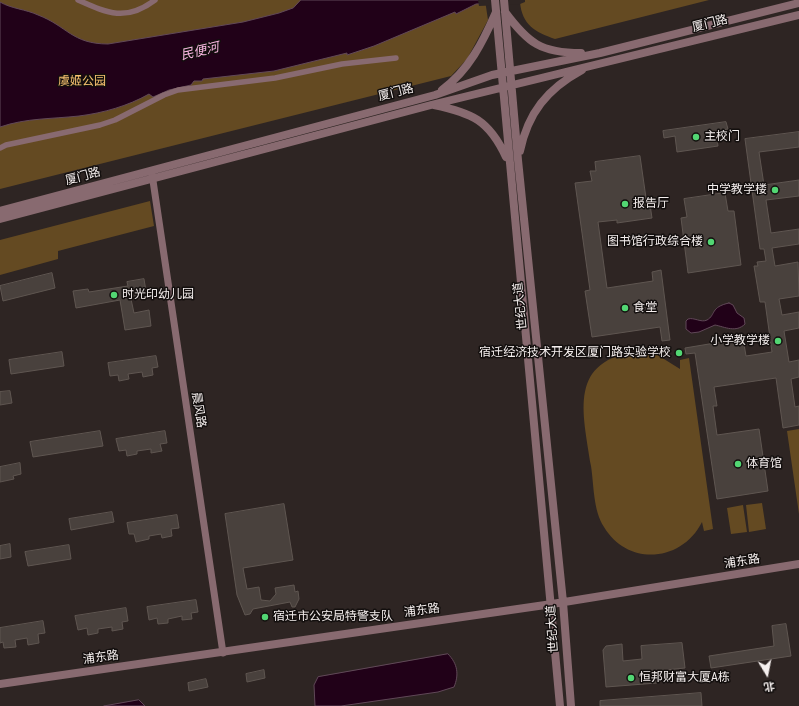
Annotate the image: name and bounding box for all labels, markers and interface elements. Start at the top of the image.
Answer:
street label: 厦门路 [691,13,729,35]
water label: 民便河 [179,40,221,64]
park label: 虞姬公园 [58,75,106,89]
street label: 厦门路 [377,82,415,104]
place label: 主校门 [704,130,740,144]
marker: 主校门 [691,132,701,142]
street label: 厦门路 [64,165,102,189]
place label: 中学教学楼 [707,183,767,197]
marker: 中学教学楼 [770,185,780,195]
place label: 报告厅 [633,197,669,211]
marker: 报告厅 [620,199,630,209]
place label: 图书馆行政综合楼 [607,235,703,249]
marker: 图书馆行政综合楼 [706,237,716,247]
street label: 世纪大道 [511,281,531,331]
place label: 时光印幼儿园 [122,288,194,302]
marker: 时光印幼儿园 [109,290,119,300]
place label: 食堂 [633,301,657,315]
marker: 食堂 [620,303,630,313]
place label: 小学教学楼 [710,334,770,348]
marker: 小学教学楼 [773,336,783,346]
place label: 宿迁经济技术开发区厦门路实验学校 [479,346,671,360]
marker: 宿迁经济技术开发区厦门路实验学校 [674,348,684,358]
street label: 晨风路 [188,391,208,429]
place label: 体育馆 [746,457,782,471]
marker: 体育馆 [733,459,743,469]
street label: 浦东路 [723,552,761,572]
street label: 浦东路 [403,601,441,621]
street label: 世纪大道 [544,605,562,653]
place label: 宿迁市公安局特警支队 [273,610,393,624]
marker: 宿迁市公安局特警支队 [260,612,270,622]
street label: 浦东路 [82,648,120,668]
north arrow [747,654,787,694]
place label: 恒邦财富大厦A栋 [639,671,730,685]
marker: 恒邦财富大厦A栋 [626,673,636,683]
text: 北 [763,679,776,694]

